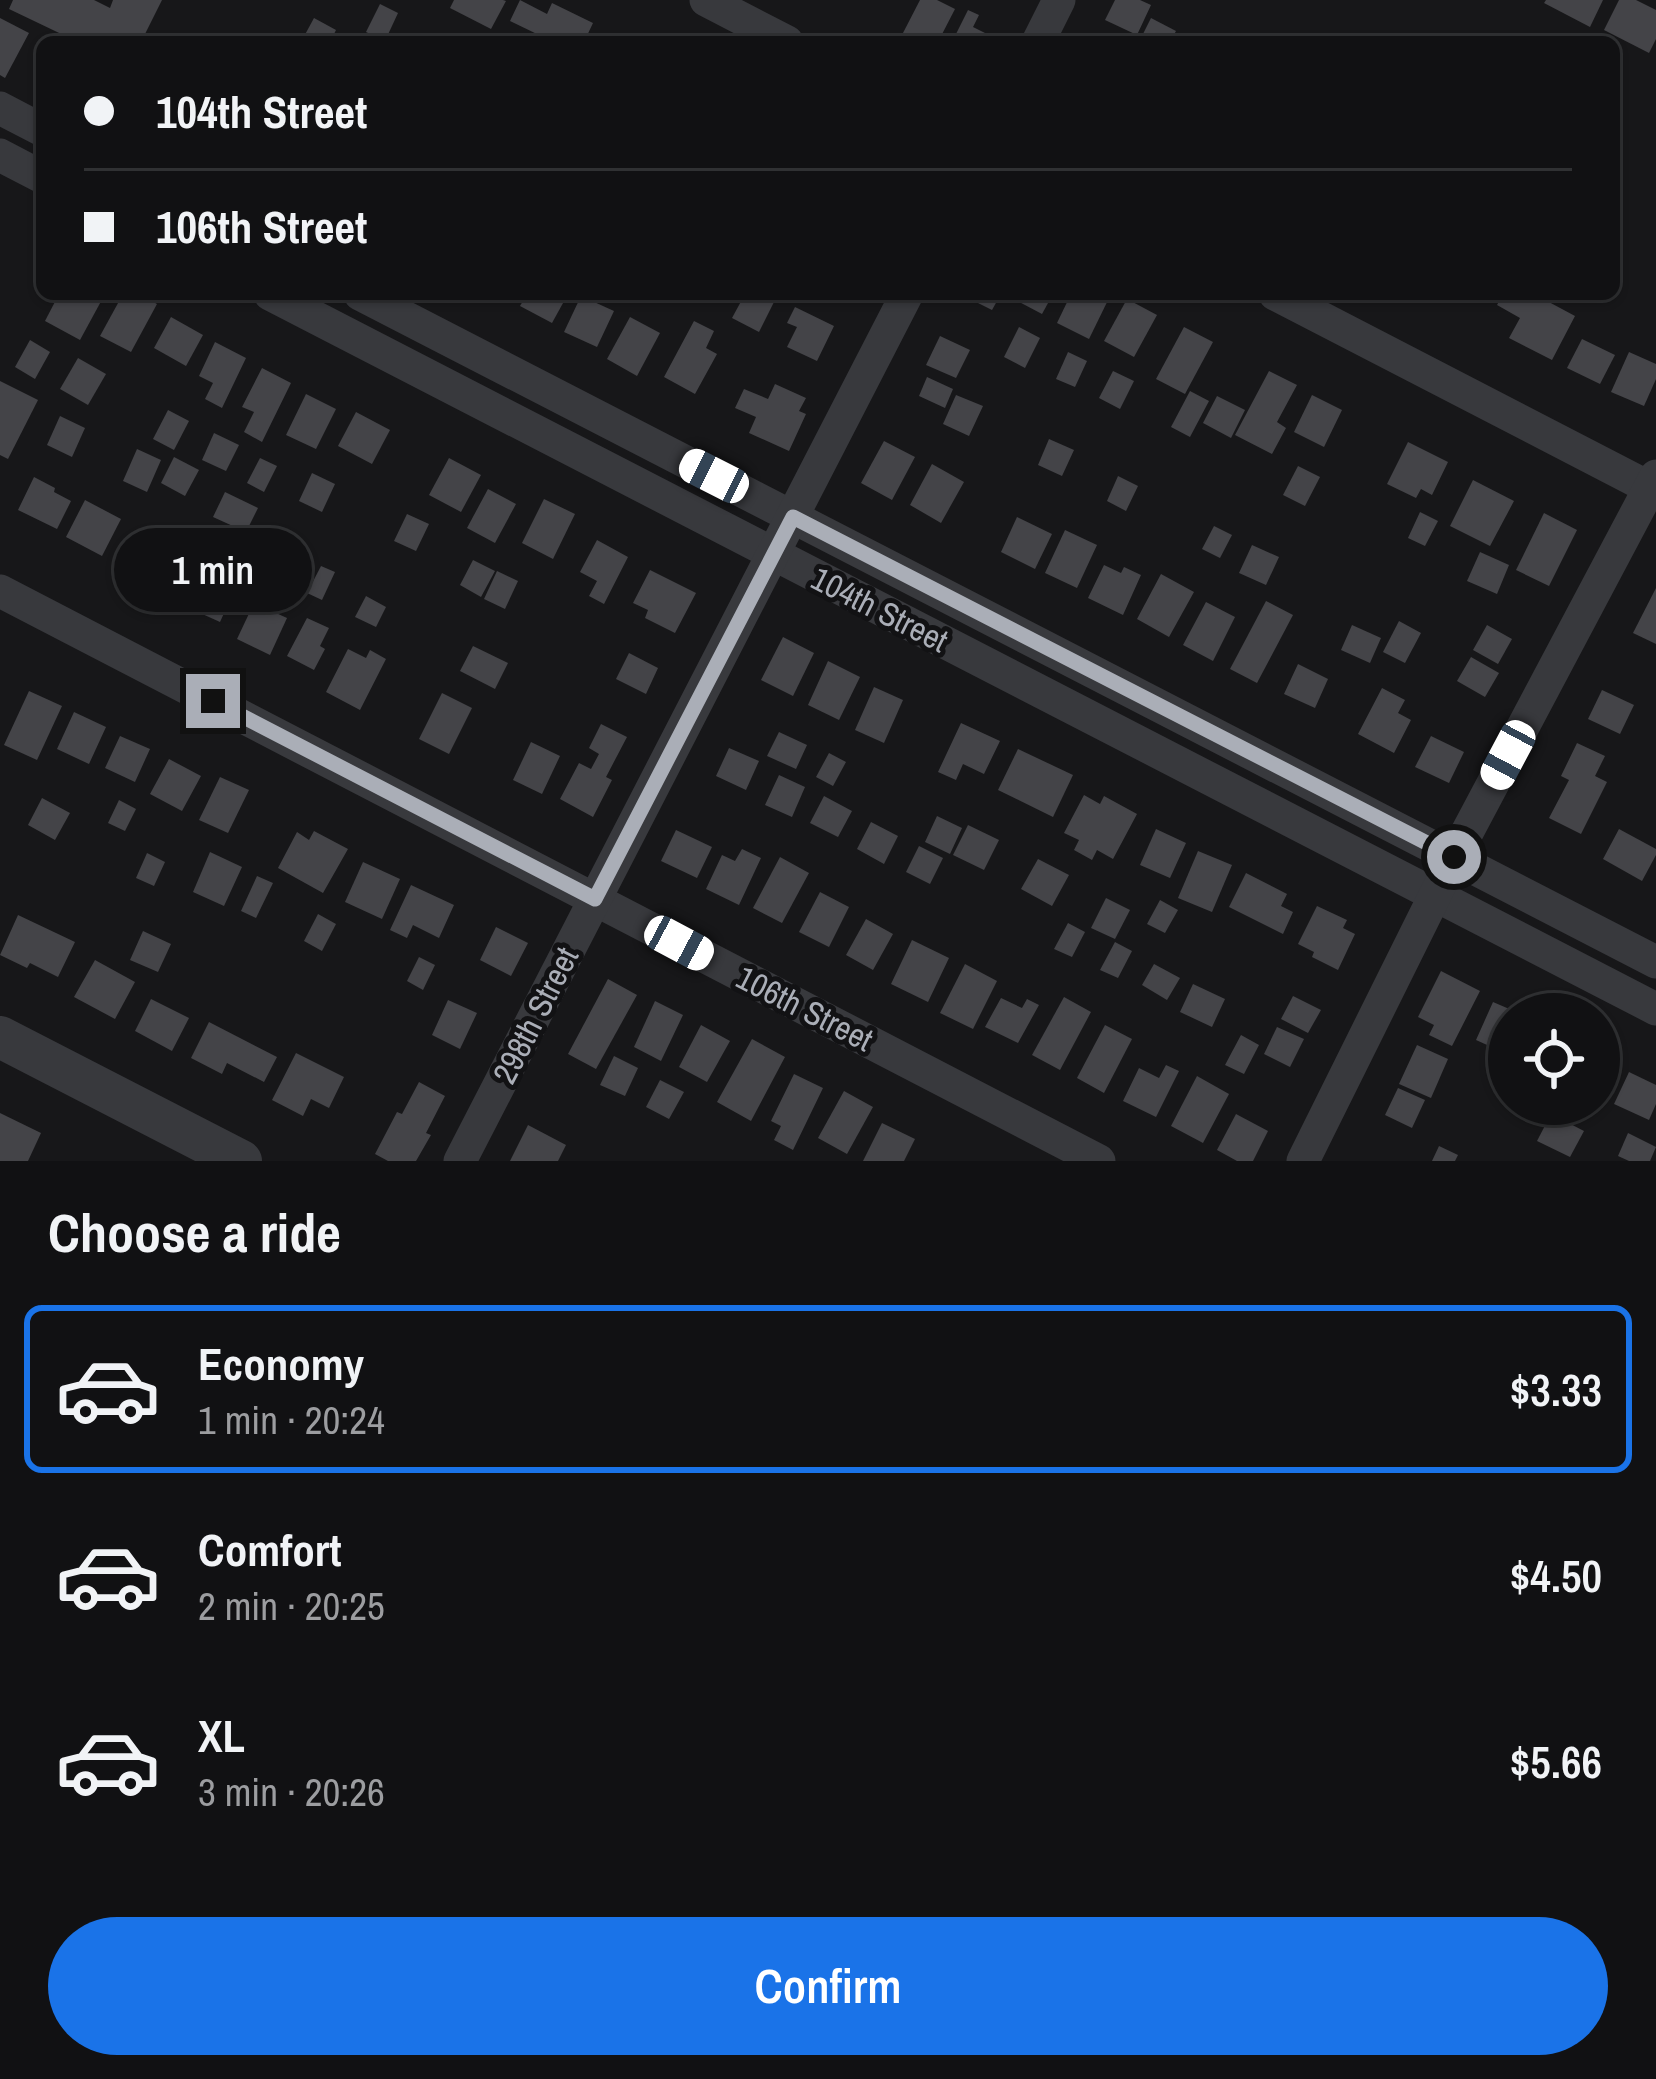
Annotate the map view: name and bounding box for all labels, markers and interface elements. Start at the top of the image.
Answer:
text: 104th Street [156,81,367,142]
text: 106th Street [156,196,367,257]
car [674,444,754,508]
callout: 1 min [114,527,312,611]
text: 1 min [172,544,254,596]
street label: 104th Street [804,556,956,662]
route end [186,674,240,728]
car [1475,715,1541,795]
route start [1427,830,1481,884]
car [639,910,719,976]
street label: 298th Street [482,939,588,1091]
street label: 106th Street [729,955,881,1061]
map controls [1488,993,1620,1125]
button: locate [1488,993,1620,1125]
text: Choose a ride [48,1196,341,1269]
text: Economy [198,1333,364,1394]
icon: car [54,1335,162,1443]
text: $3.33 [1510,1359,1602,1420]
text: 1 min · 20:24 [198,1394,385,1446]
text: Comfort [198,1519,341,1580]
icon: car [54,1521,162,1629]
text: $4.50 [1510,1545,1602,1606]
text: 2 min · 20:25 [198,1580,385,1632]
text: XL [198,1705,245,1766]
icon: car [54,1707,162,1815]
text: $5.66 [1510,1731,1602,1792]
text: 3 min · 20:26 [198,1766,385,1818]
button: Confirm [48,1917,1608,2055]

